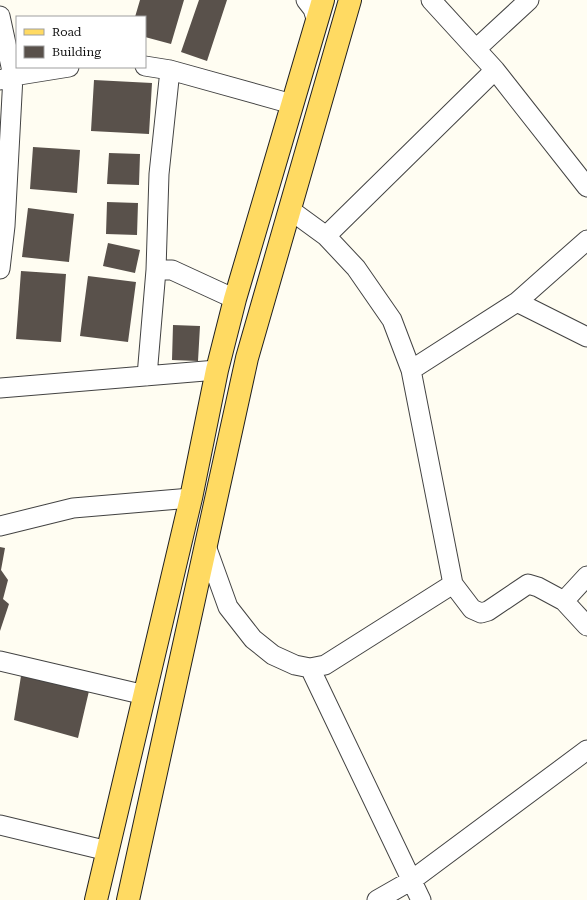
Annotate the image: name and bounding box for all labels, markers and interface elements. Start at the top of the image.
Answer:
legend [16,16,146,68]
text: Road [52,25,82,39]
text: Building [52,45,101,59]

